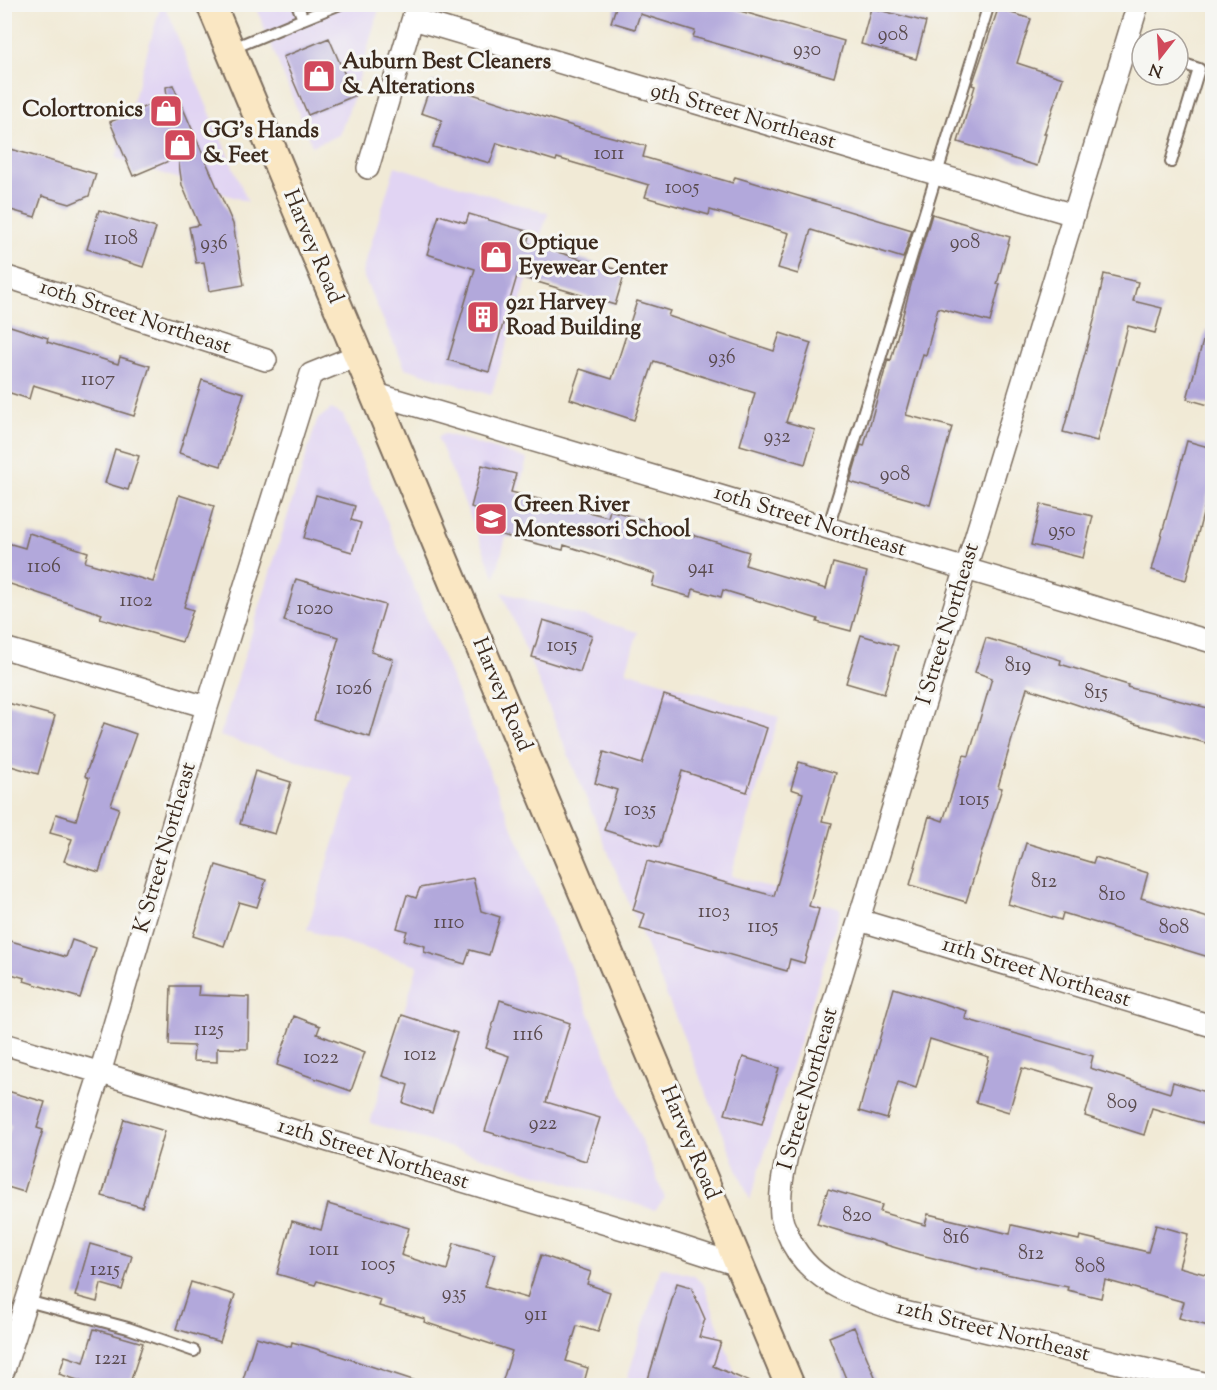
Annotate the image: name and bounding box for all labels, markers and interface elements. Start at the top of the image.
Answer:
house number: 908 [878,21,908,50]
north arrow [1130,27,1190,87]
house number: 930 [793,36,821,65]
place label: Auburn Best Cleaners & Alterations [342,47,552,104]
text: N [1147,56,1166,82]
shop icon: Auburn Best Cleaners & Alterations [301,58,337,94]
street label: 9th Street Northeast [647,75,840,159]
shop icon: Colortronics [148,93,184,129]
place label: Colortronics [22,95,143,127]
place label: GG's Hands & Feet [203,116,319,173]
shop icon: GG's Hands & Feet [162,127,198,163]
house number: 1011 [594,140,624,169]
house number: 1005 [665,174,699,203]
street label: Harvey Road [274,185,350,309]
house number: 1108 [104,225,138,254]
place label: Optique Eyewear Center [519,228,669,285]
house number: 908 [950,229,980,258]
house number: 936 [200,230,228,259]
shop icon: Optique Eyewear Center [478,239,514,275]
street label: 10th Street Northeast [35,272,235,364]
place label: 921 Harvey Road Building [506,288,641,345]
building icon: 921 Harvey Road Building [465,299,501,335]
house number: 936 [708,344,736,373]
house number: 1107 [81,366,115,395]
house number: 932 [763,423,791,452]
house number: 908 [880,461,910,490]
street label: 10th Street Northeast [710,478,911,567]
place label: Green River Montessori School [514,490,692,547]
school or university icon: Green River Montessori School [473,501,509,537]
house number: 950 [1048,517,1076,546]
street label: I Street Northeast [909,539,989,709]
house number: 1106 [27,553,61,582]
house number: 941 [688,554,714,583]
house number: 1102 [119,587,153,616]
house number: 1020 [297,595,333,624]
house number: 1015 [547,632,577,661]
street label: Harvey Road [463,633,539,757]
house number: 819 [1005,652,1031,681]
house number: 1026 [336,675,372,704]
house number: 815 [1084,679,1108,708]
street label: K Street Northeast [126,758,206,937]
house number: 1015 [959,786,989,815]
house number: 1035 [624,796,656,825]
house number: 812 [1031,868,1057,897]
house number: 810 [1098,881,1126,910]
house number: 1103 [698,898,730,927]
house number: 1110 [434,909,464,938]
house number: 1105 [748,913,779,942]
house number: 808 [1159,914,1189,943]
street label: 11th Street Northeast [938,929,1135,1017]
street label: I Street Northeast [771,1004,848,1174]
house number: 1125 [194,1016,224,1045]
house number: 1116 [513,1021,543,1050]
house number: 1012 [403,1041,437,1070]
house number: 1022 [303,1044,339,1073]
street label: Harvey Road [651,1081,727,1205]
house number: 809 [1107,1089,1137,1118]
house number: 922 [529,1110,557,1139]
street label: 12th Street Northeast [273,1111,473,1199]
house number: 820 [842,1202,872,1231]
house number: 816 [943,1224,969,1253]
house number: 1011 [309,1236,339,1265]
house number: 812 [1018,1240,1044,1269]
house number: 1005 [361,1251,395,1280]
house number: 808 [1075,1253,1105,1282]
house number: 1215 [90,1256,120,1285]
house number: 935 [442,1280,466,1309]
street label: 12th Street Northeast [893,1292,1094,1372]
house number: 911 [524,1301,548,1330]
house number: 1221 [95,1345,127,1374]

